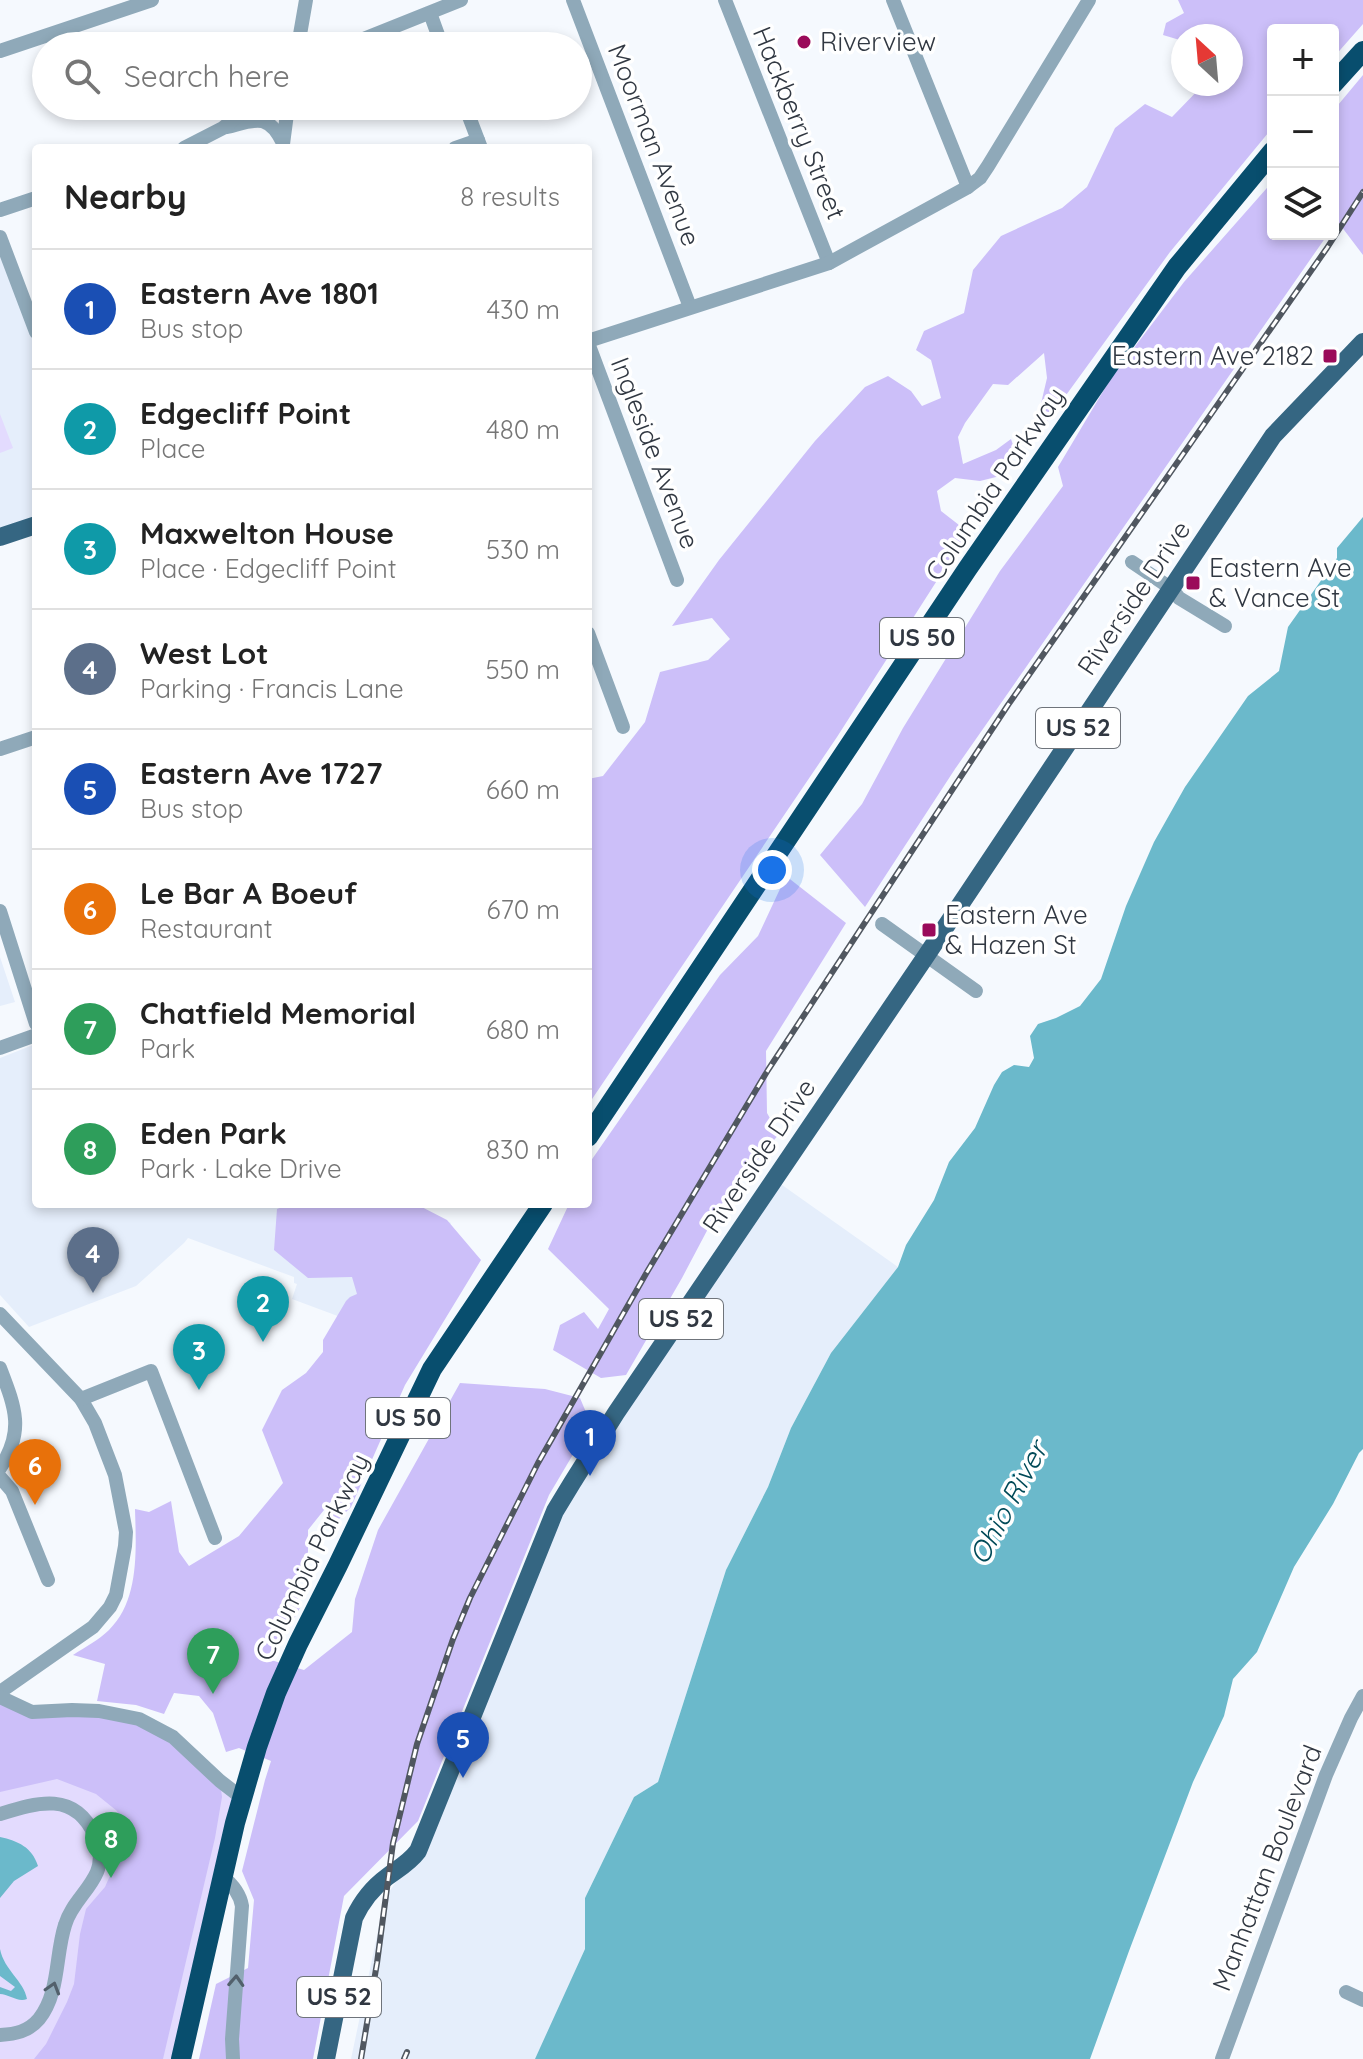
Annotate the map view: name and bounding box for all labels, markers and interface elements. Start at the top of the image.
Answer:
street label: Hackberry Street [746,22,853,224]
north arrow [1171,24,1243,96]
map controls [1267,24,1339,240]
button: + [1267,24,1339,96]
place label: Riverview [820,25,936,58]
search box [32,32,592,120]
marker: Riverview [795,33,813,51]
street label: Moorman Avenue [601,39,708,250]
icon: search [60,54,104,98]
text: Search here [124,57,290,95]
button: − [1267,96,1339,168]
button: layers [1267,168,1339,240]
text: Nearby [64,175,187,218]
text: 8 results [460,180,560,213]
text: Eastern Ave 1801 [140,274,379,312]
text: 1 [85,293,95,326]
text: 430 m [486,293,560,326]
text: Bus stop [140,312,243,345]
place label: Eastern Ave 2182 [1112,339,1314,372]
marker: Eastern Ave 2182 [1321,347,1339,365]
street label: Ingleside Avenue [604,352,707,553]
street label: Columbia Parkway [918,381,1072,587]
text: Edgecliff Point [140,394,351,432]
text: 2 [83,413,97,446]
text: 480 m [486,413,560,446]
text: Place [140,432,205,465]
text: Maxwelton House [140,514,394,552]
street label: Riverside Drive [1070,514,1197,681]
text: 3 [83,533,97,566]
text: 530 m [486,533,560,566]
place label: Eastern Ave & Vance St [1209,551,1352,614]
text: Place · Edgecliff Point [140,552,397,585]
marker: Eastern Ave & Vance St [1184,574,1202,592]
road number: US 50 [880,618,964,658]
text: West Lot [140,634,269,672]
text: 4 [82,653,98,686]
text: 550 m [485,653,560,686]
text: Parking · Francis Lane [140,672,404,705]
road number: US 52 [1036,708,1120,748]
text: Eastern Ave 1727 [140,754,382,792]
text: 5 [83,773,97,806]
text: 660 m [486,773,560,806]
text: Bus stop [140,792,243,825]
your location [752,850,792,890]
text: Le Bar A Boeuf [140,874,357,912]
text: 6 [83,893,97,926]
text: 670 m [486,893,560,926]
place label: Eastern Ave & Hazen St [945,898,1088,961]
text: Restaurant [140,912,273,945]
marker: Eastern Ave & Hazen St [920,921,938,939]
text: Chatfield Memorial [140,994,416,1032]
text: 7 [83,1013,97,1046]
text: 680 m [486,1013,560,1046]
text: Park [140,1032,195,1065]
street label: Riverside Drive [695,1072,822,1239]
text: Eden Park [140,1114,287,1152]
text: 8 [83,1133,97,1166]
text: 830 m [486,1133,560,1166]
text: Park · Lake Drive [140,1152,342,1185]
pin: 4 [67,1227,119,1293]
pin: 2 [237,1276,289,1342]
road number: US 52 [639,1299,723,1339]
pin: 3 [173,1324,225,1390]
road number: US 50 [366,1398,450,1438]
pin: 1 [564,1410,616,1476]
water label: Ohio River [961,1433,1056,1570]
pin: 6 [9,1439,61,1505]
street label: Columbia Parkway [247,1448,376,1666]
pin: 7 [187,1628,239,1694]
pin: 5 [437,1712,489,1778]
street label: Manhattan Boulevard [1204,1740,1329,1995]
pin: 8 [85,1812,137,1878]
one-way arrow [227,1974,244,1987]
road number: US 52 [297,1977,381,2017]
one-way arrow [44,1981,60,1995]

